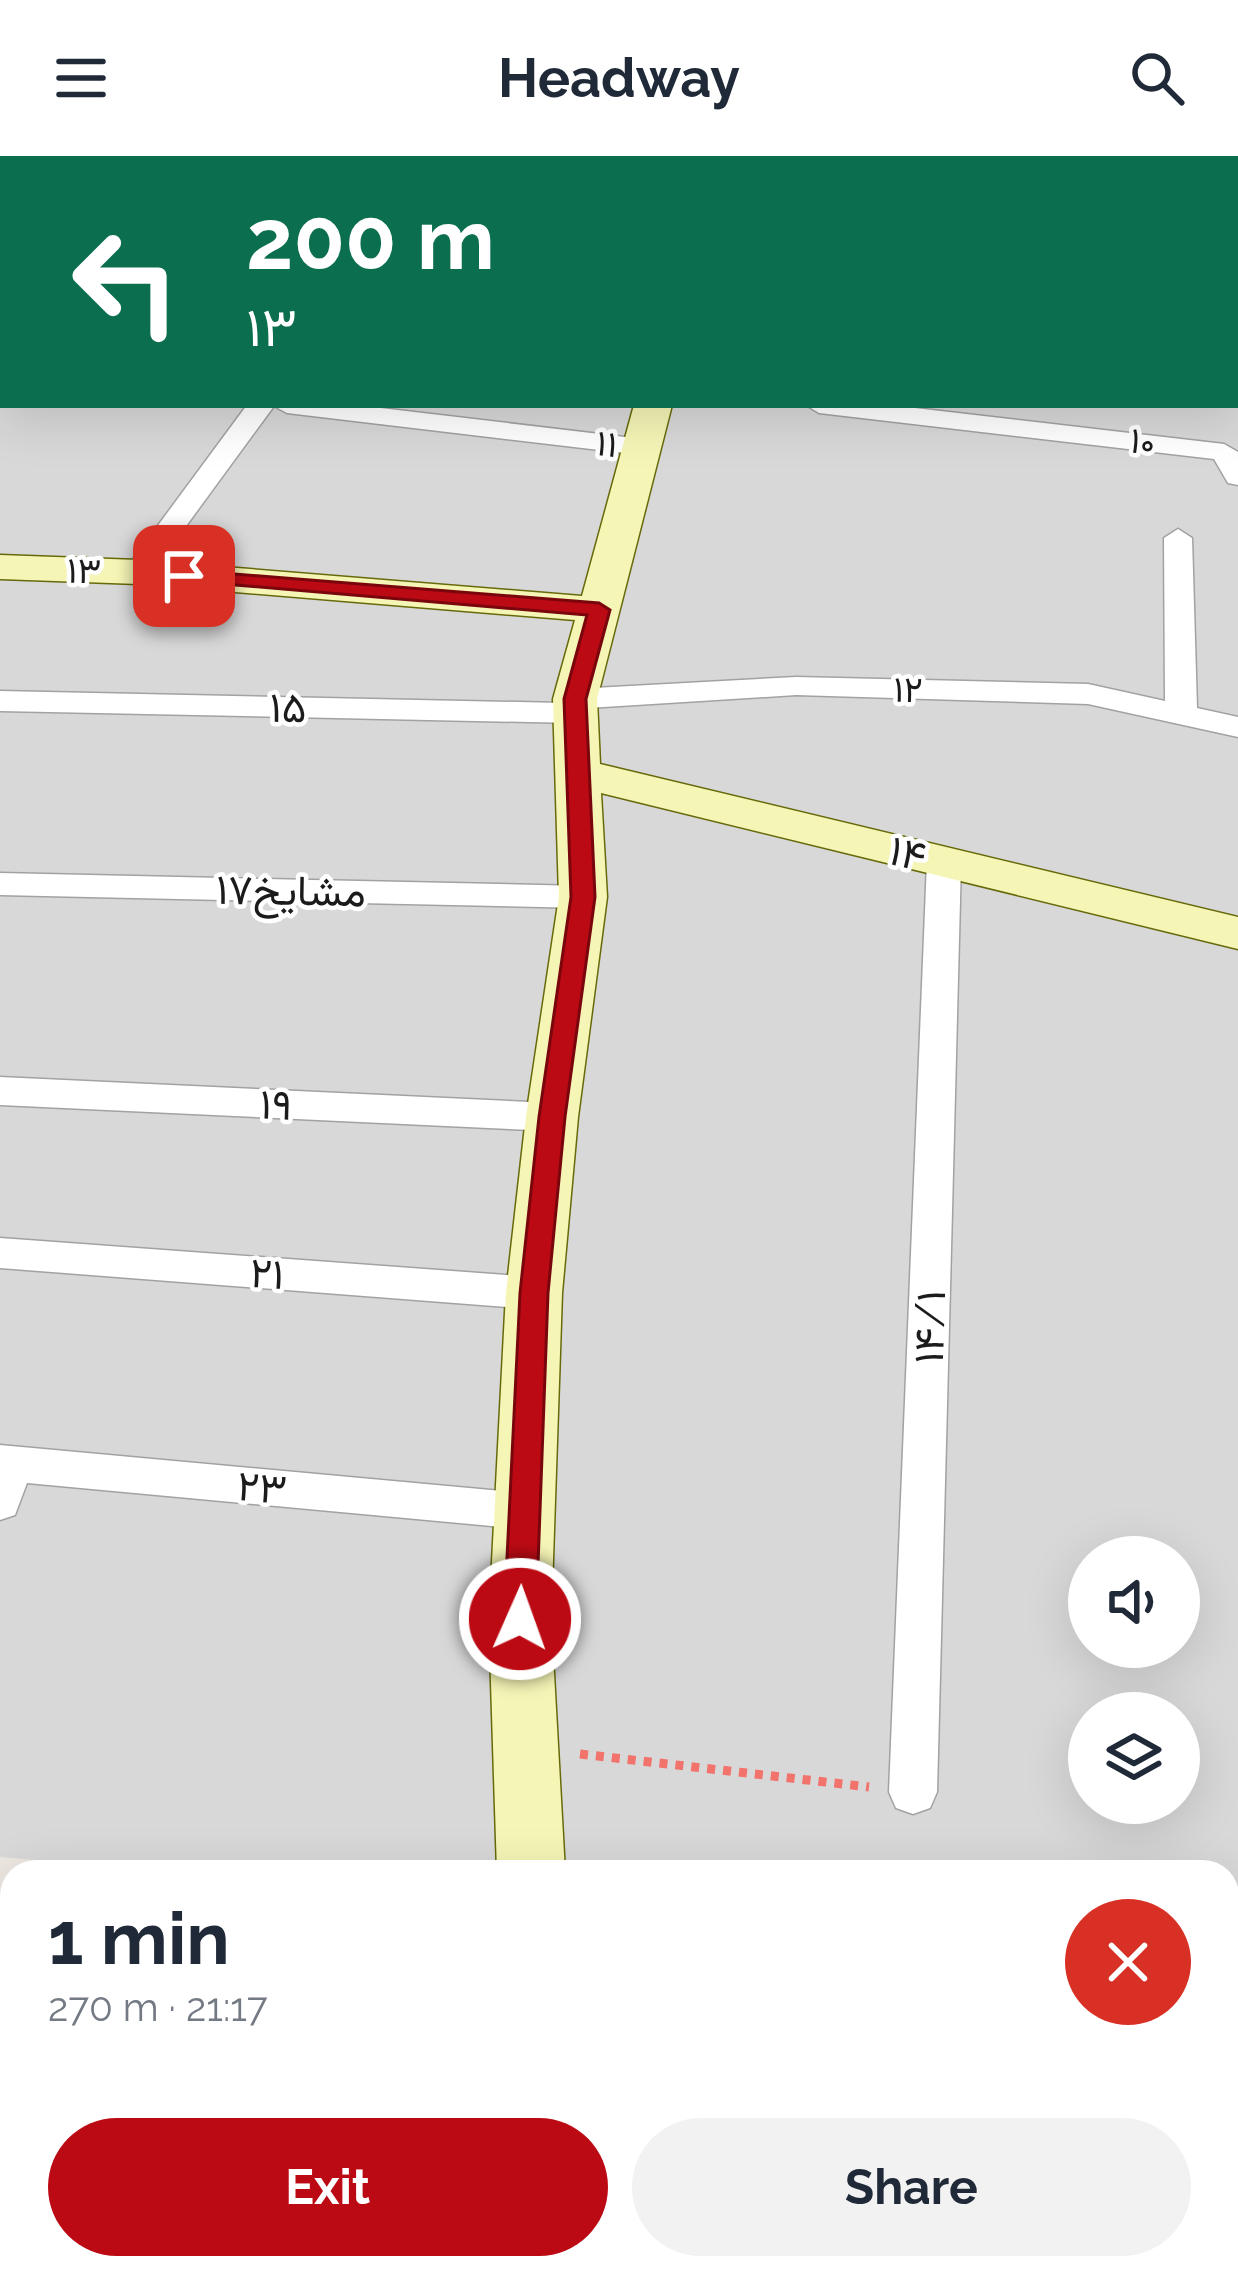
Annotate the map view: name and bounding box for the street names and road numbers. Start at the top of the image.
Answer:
street label: ۱۰ [1127,418,1159,464]
street label: ۱۱ [594,421,620,465]
street label: ۱۳ [66,548,102,592]
street label: ۱۲ [893,668,923,710]
street label: ۱۵ [269,683,307,732]
street label: ۱۴ [884,825,931,882]
street label: ۱۷مشایخ [216,865,366,920]
street label: ۱۹ [259,1079,293,1130]
street label: ۲۱ [248,1248,286,1299]
street label: ۱۴/۱ [904,1289,955,1365]
street label: ۲۳ [235,1461,289,1514]

